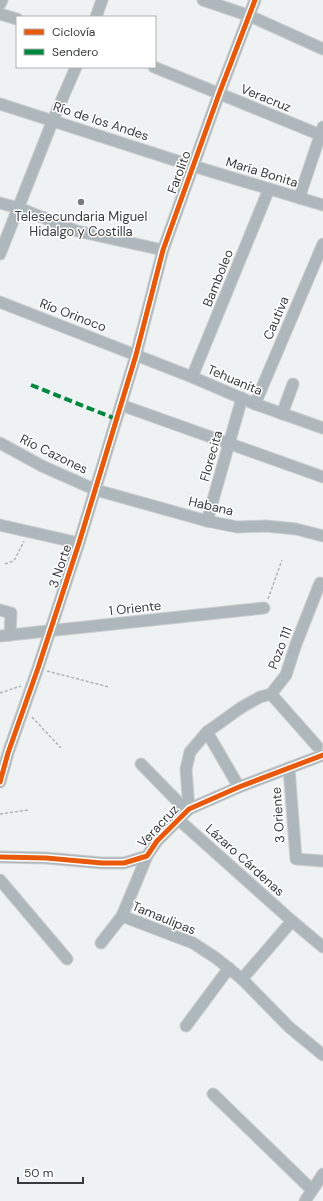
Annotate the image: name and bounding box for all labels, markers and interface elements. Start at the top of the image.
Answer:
legend [16,16,156,68]
text: Ciclovía [52,24,95,40]
text: Sendero [52,44,98,60]
street label: Veracruz [238,80,294,116]
street label: Río de los Andes [51,98,151,144]
street label: Farolito [163,148,195,196]
street label: María Bonita [224,153,300,191]
marker: Telesecundaria Miguel Hidalgo y Costilla [76,197,86,207]
place label: Telesecundaria Miguel Hidalgo y Costilla [15,208,147,240]
street label: Bamboleo [199,247,237,309]
street label: Cautiva [259,294,293,342]
street label: Río Orinoco [37,295,109,336]
street label: Tehuanita [205,361,265,399]
street label: Florecita [196,429,226,483]
street label: Río Cazones [17,430,91,478]
street label: Habana [187,493,235,519]
street label: 3 Norte [45,542,75,590]
street label: 1 Oriente [108,597,162,619]
street label: Pozo 111 [264,624,296,672]
street label: 3 Oriente [268,786,288,844]
street label: Veracruz [134,801,182,851]
street label: Lázaro Cárdenas [202,820,288,900]
street label: Tamaulipas [130,898,198,938]
scale bar [18,1159,83,1185]
text: 50 m [24,1165,53,1181]

